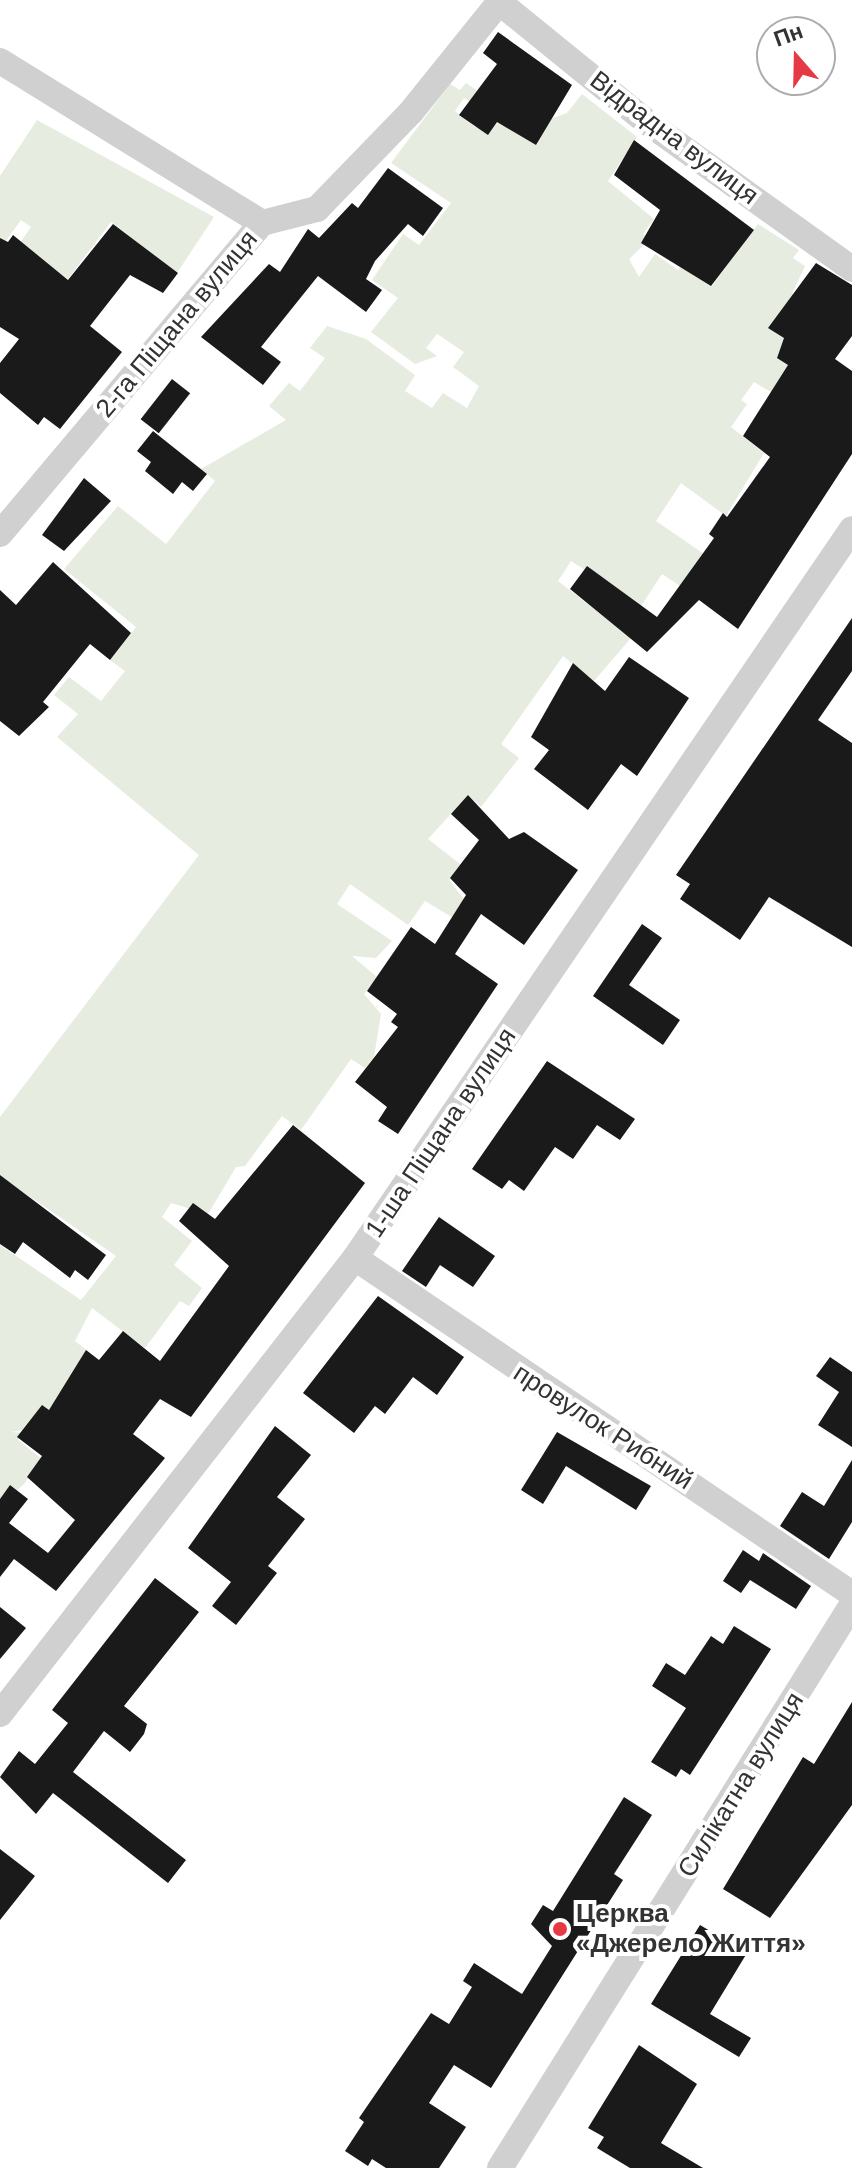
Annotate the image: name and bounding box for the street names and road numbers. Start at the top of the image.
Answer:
street label: Відрадна вулиця [584,65,764,211]
street label: 2-га Піщана вулиця [90,224,264,424]
street label: 1-ша Піщана вулиця [359,1022,523,1244]
street label: провулок Рибний [508,1357,698,1497]
street label: Силікатна вулиця [672,1687,810,1883]

